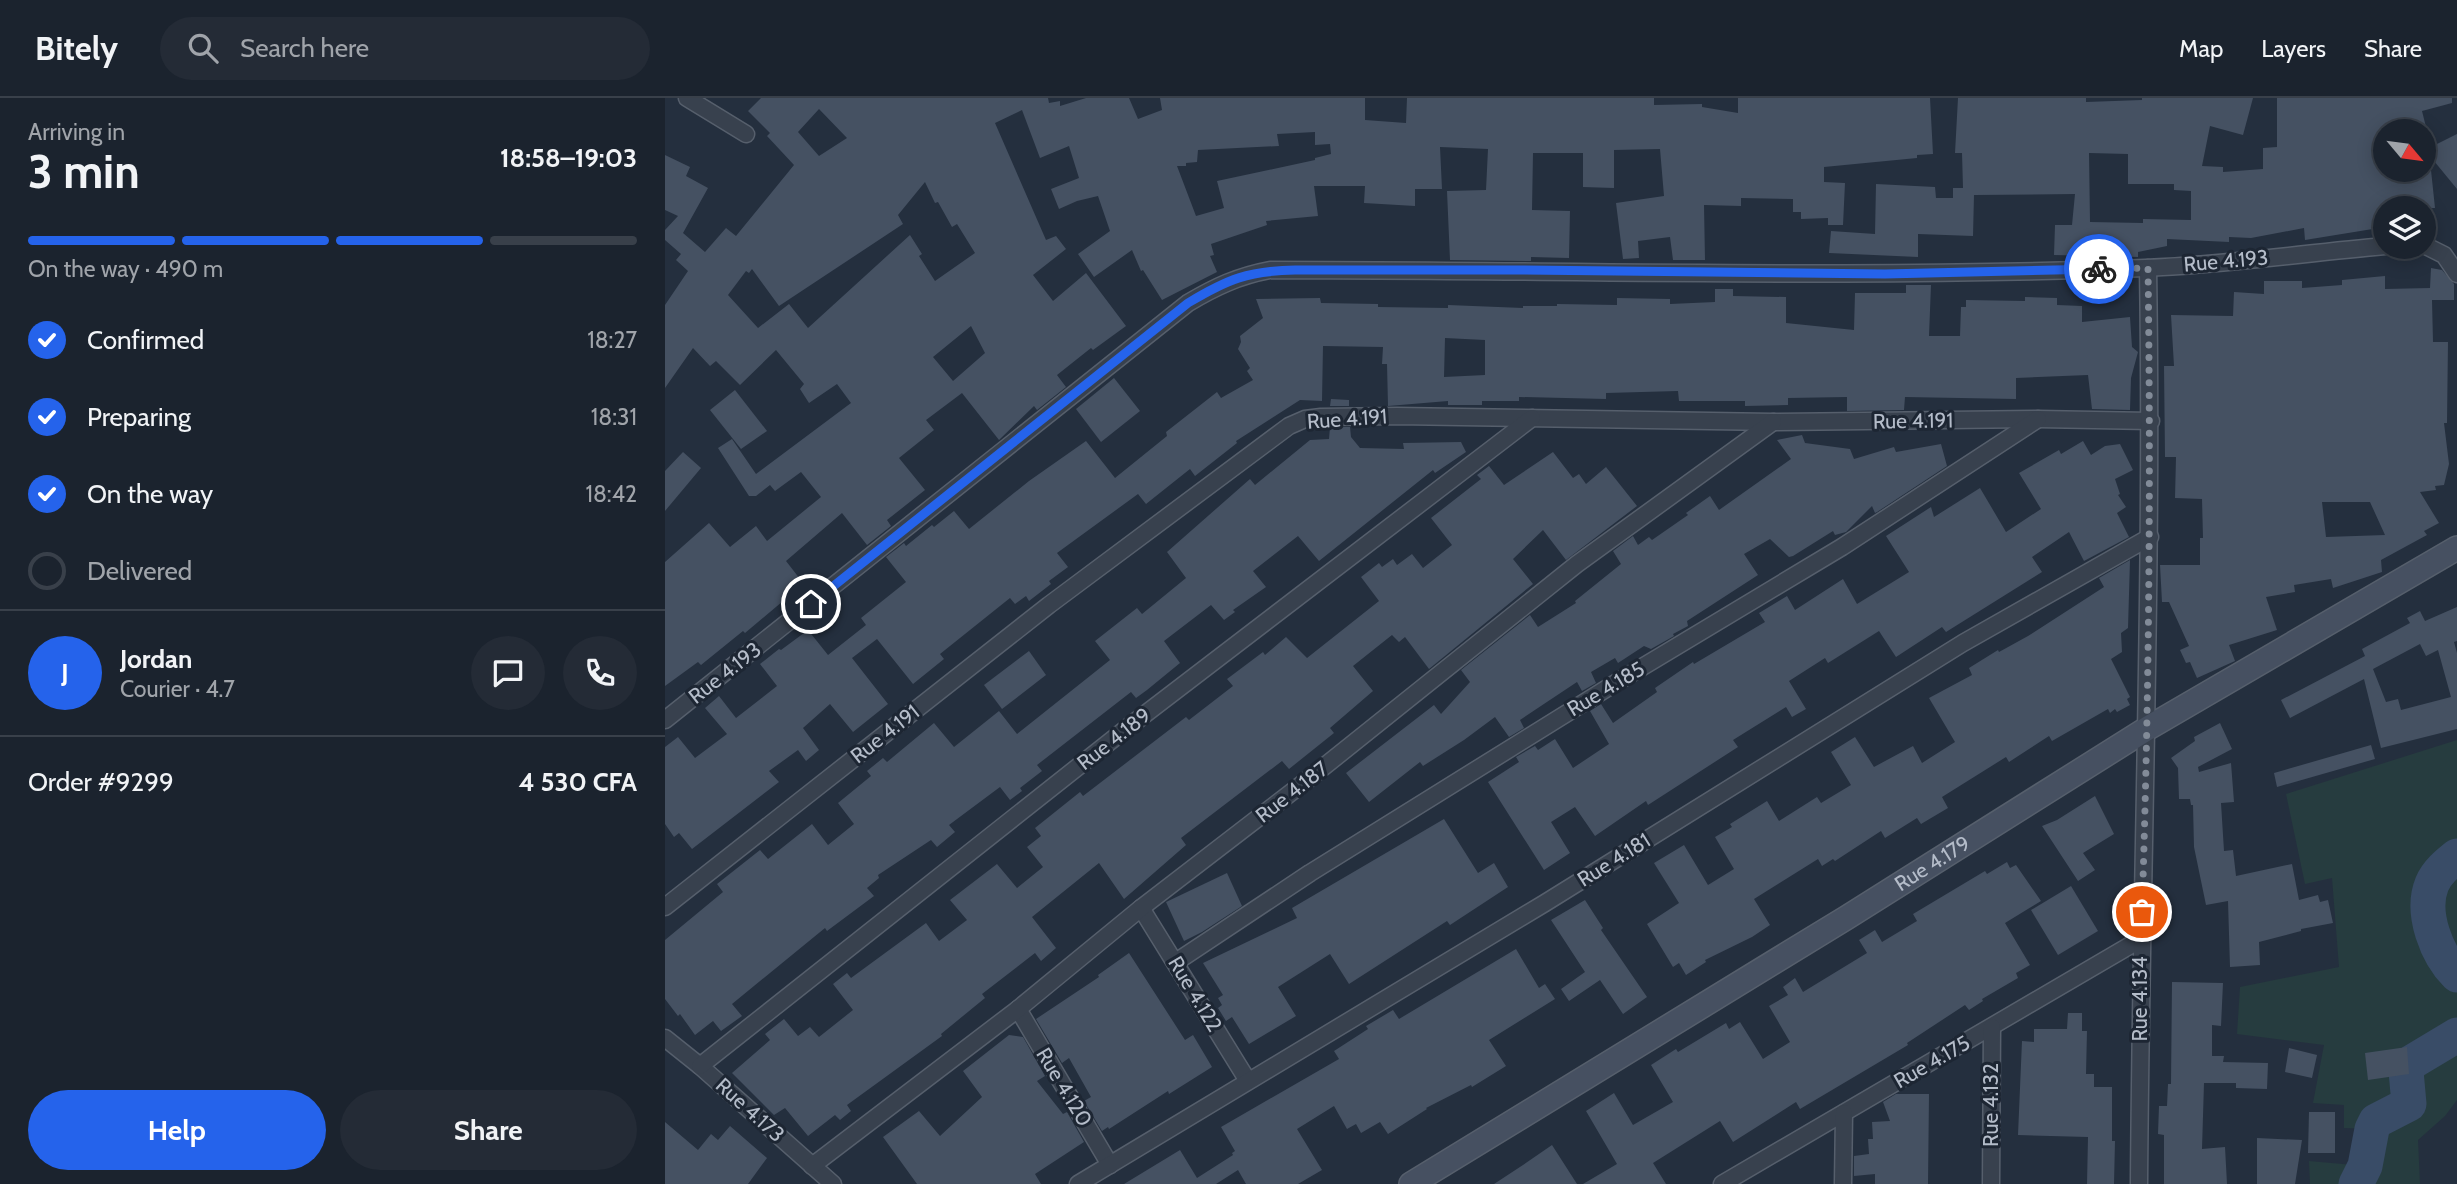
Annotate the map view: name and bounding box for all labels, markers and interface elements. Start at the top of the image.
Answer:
search box [160,17,650,80]
text: Bitely [35,28,118,68]
icon: search [184,29,222,67]
text: Search here [240,32,369,64]
text: Map [2179,34,2223,63]
text: Layers [2261,34,2326,63]
text: Share [2364,34,2422,63]
text: Arriving in [28,118,125,146]
north arrow [2373,119,2436,182]
map controls [2373,119,2436,259]
text: 18:58–19:03 [500,142,637,174]
text: 3 min [28,144,140,200]
button: layers [2373,196,2436,259]
courier [2064,234,2134,304]
street label: Rue 4.193 [2183,244,2269,277]
icon: bike [2080,250,2118,288]
text: On the way · 490 m [28,255,223,283]
icon: check [28,321,66,359]
text: Confirmed [87,324,204,356]
text: 18:27 [587,326,637,354]
icon: check [28,398,66,436]
text: Preparing [87,401,191,433]
text: 18:31 [591,403,637,431]
street label: Rue 4.191 [1306,403,1388,434]
street label: Rue 4.191 [1873,407,1953,434]
icon: check [28,475,66,513]
text: On the way [87,478,213,510]
text: 18:42 [585,480,637,508]
text: Delivered [87,555,192,587]
pin [781,574,841,634]
icon: home [792,585,830,623]
button: chat [471,636,545,710]
button: phone [563,636,637,710]
street label: Rue 4.193 [684,637,766,709]
text: Jordan [120,643,192,675]
street label: Rue 4.185 [1563,656,1649,721]
text: J [61,657,69,689]
text: Courier · 4.7 [120,675,235,703]
street label: Rue 4.191 [845,699,924,768]
street label: Rue 4.189 [1072,702,1155,775]
street label: Rue 4.187 [1251,755,1333,828]
text: Order #9299 [28,766,174,798]
text: 4 530 CFA [518,766,637,798]
street label: Rue 4.181 [1573,827,1655,892]
street label: Rue 4.179 [1890,830,1974,896]
pin [2112,882,2172,942]
icon: bag [2123,893,2161,931]
street label: Rue 4.122 [1163,951,1228,1036]
street label: Rue 4.134 [2127,956,2152,1042]
street label: Rue 4.175 [1889,1030,1974,1093]
street label: Rue 4.120 [1031,1043,1098,1131]
street label: Rue 4.132 [1978,1063,2003,1147]
street label: Rue 4.173 [711,1072,790,1147]
button: Help [28,1090,326,1170]
button: Share [340,1090,637,1170]

